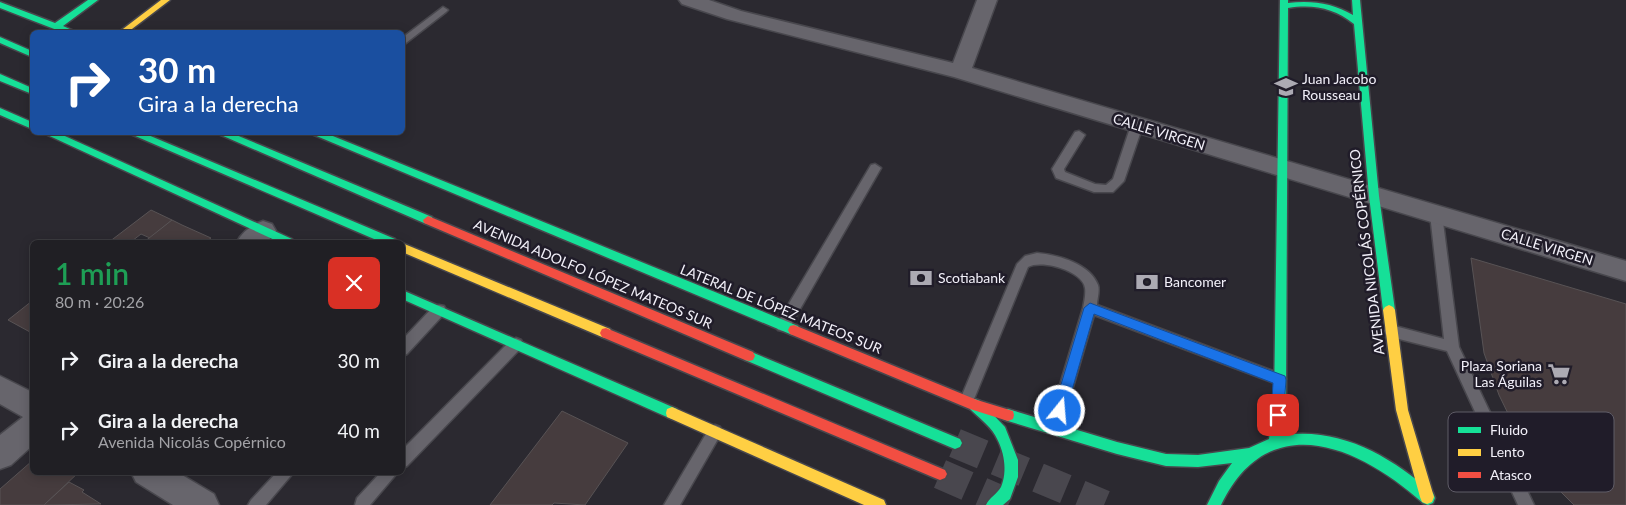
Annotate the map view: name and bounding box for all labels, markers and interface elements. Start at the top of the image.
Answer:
text: 30 m [138,48,216,90]
icon: right [55,50,120,115]
place label: Juan Jacobo Rousseau [1302,70,1376,103]
school or university icon: Juan Jacobo Rousseau [1273,74,1299,100]
text: Gira a la derecha [138,90,299,117]
street label: CALLE VIRGEN [1111,109,1207,154]
street label: AVENIDA NICOLÁS COPÉRNICO [1345,148,1388,356]
street label: AVENIDA ADOLFO LÓPEZ MATEOS SUR [471,215,715,332]
street label: CALLE VIRGEN [1499,224,1595,269]
text: 1 min [55,255,129,291]
button: close [328,257,380,309]
street label: LATERAL DE LÓPEZ MATEOS SUR [678,260,885,357]
bank icon: Scotiabank [908,265,934,291]
place label: Scotiabank [938,269,1006,286]
bank icon: Bancomer [1134,269,1160,295]
place label: Bancomer [1164,273,1226,290]
text: 80 m · 20:26 [55,292,144,311]
icon: right [55,346,83,374]
text: Gira a la derecha [98,349,238,372]
text: 30 m [337,349,380,372]
place label: Plaza Soriana Las Águilas [1461,357,1542,390]
supermarket icon: Plaza Soriana Las Águilas [1546,361,1572,387]
position arrow [1033,384,1085,436]
pin [1257,394,1299,436]
icon: arrive [1264,401,1292,429]
text: Gira a la derecha [98,409,238,432]
legend [1448,412,1614,492]
icon: right [55,416,83,444]
text: 40 m [337,419,380,442]
text: Fluido [1490,421,1528,438]
text: Avenida Nicolás Copérnico [98,432,286,451]
text: Lento [1490,443,1525,460]
text: Atasco [1490,466,1532,483]

